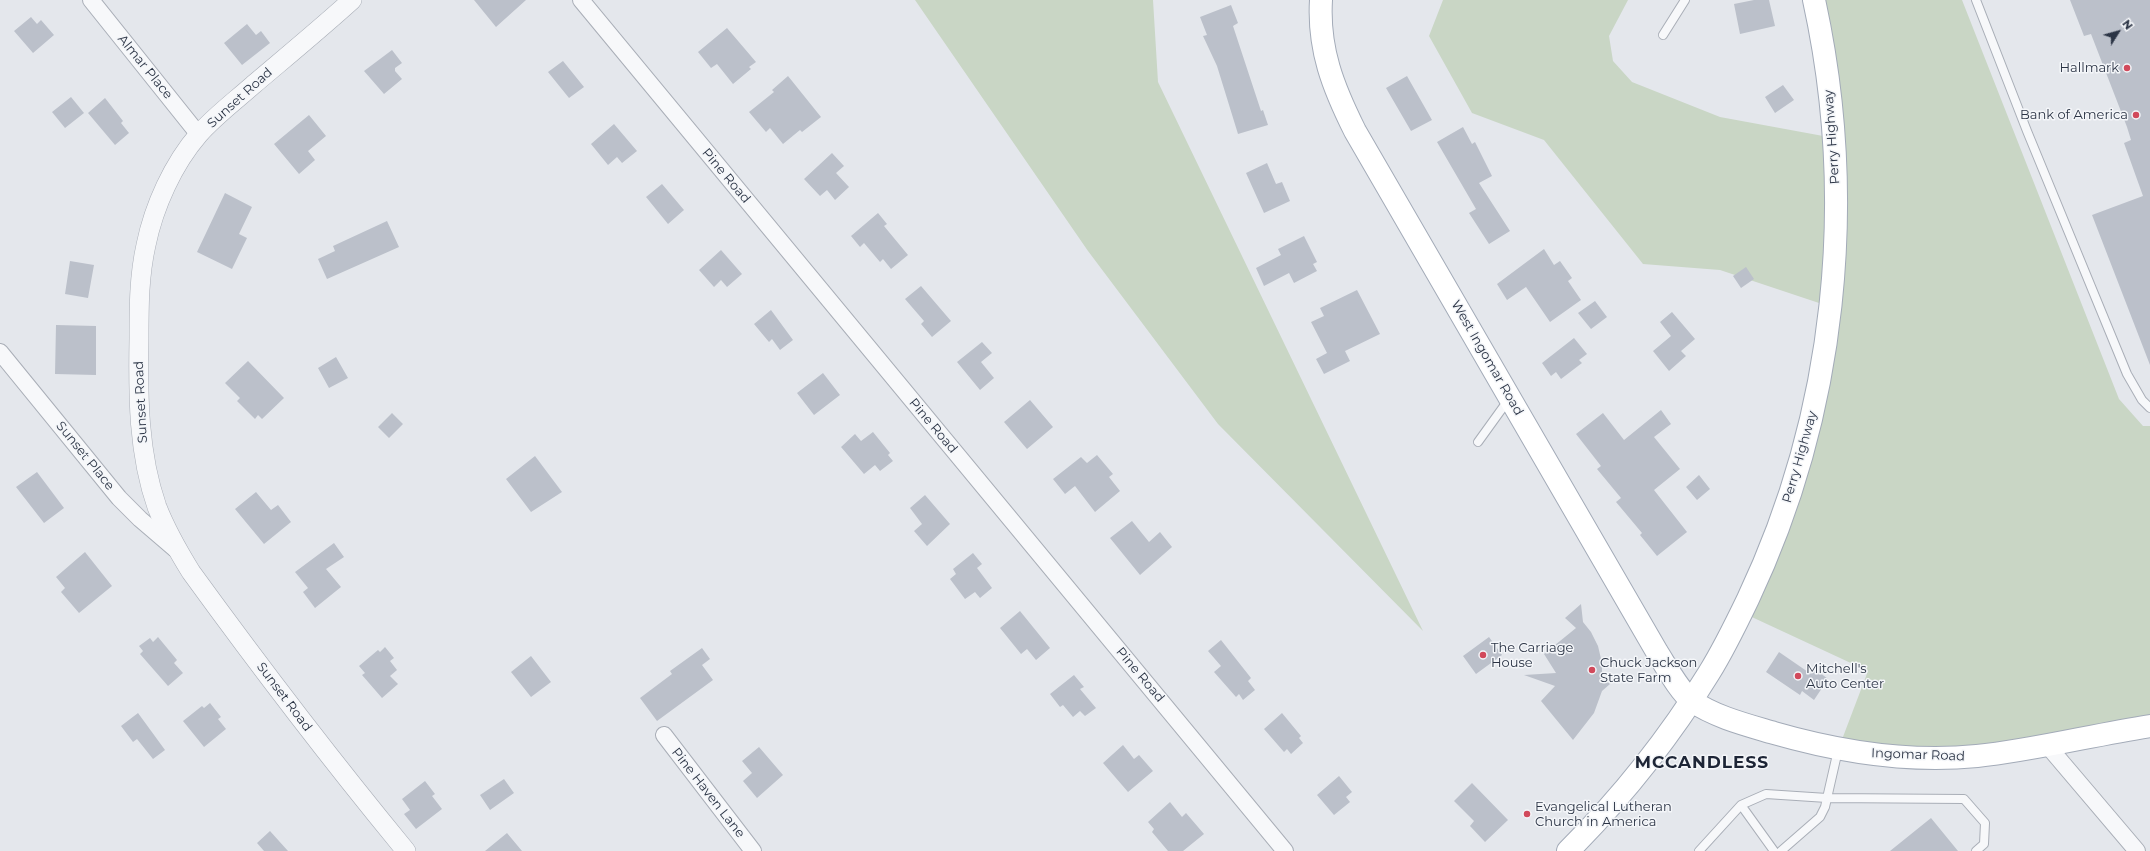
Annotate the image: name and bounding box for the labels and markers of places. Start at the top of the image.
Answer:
place label: Hallmark [2059,60,2119,76]
marker: Hallmark [2122,63,2132,73]
place label: Bank of America [2020,107,2128,123]
marker: Bank of America [2131,110,2141,120]
place label: The Carriage House [1491,640,1573,671]
marker: The Carriage House [1478,650,1488,660]
place label: Chuck Jackson State Farm [1600,655,1697,686]
place label: Mitchell's Auto Center [1806,661,1884,692]
marker: Chuck Jackson State Farm [1587,665,1597,675]
marker: Mitchell's Auto Center [1793,671,1803,681]
place label: Evangelical Lutheran Church in America [1535,799,1672,830]
marker: Evangelical Lutheran Church in America [1522,809,1532,819]

